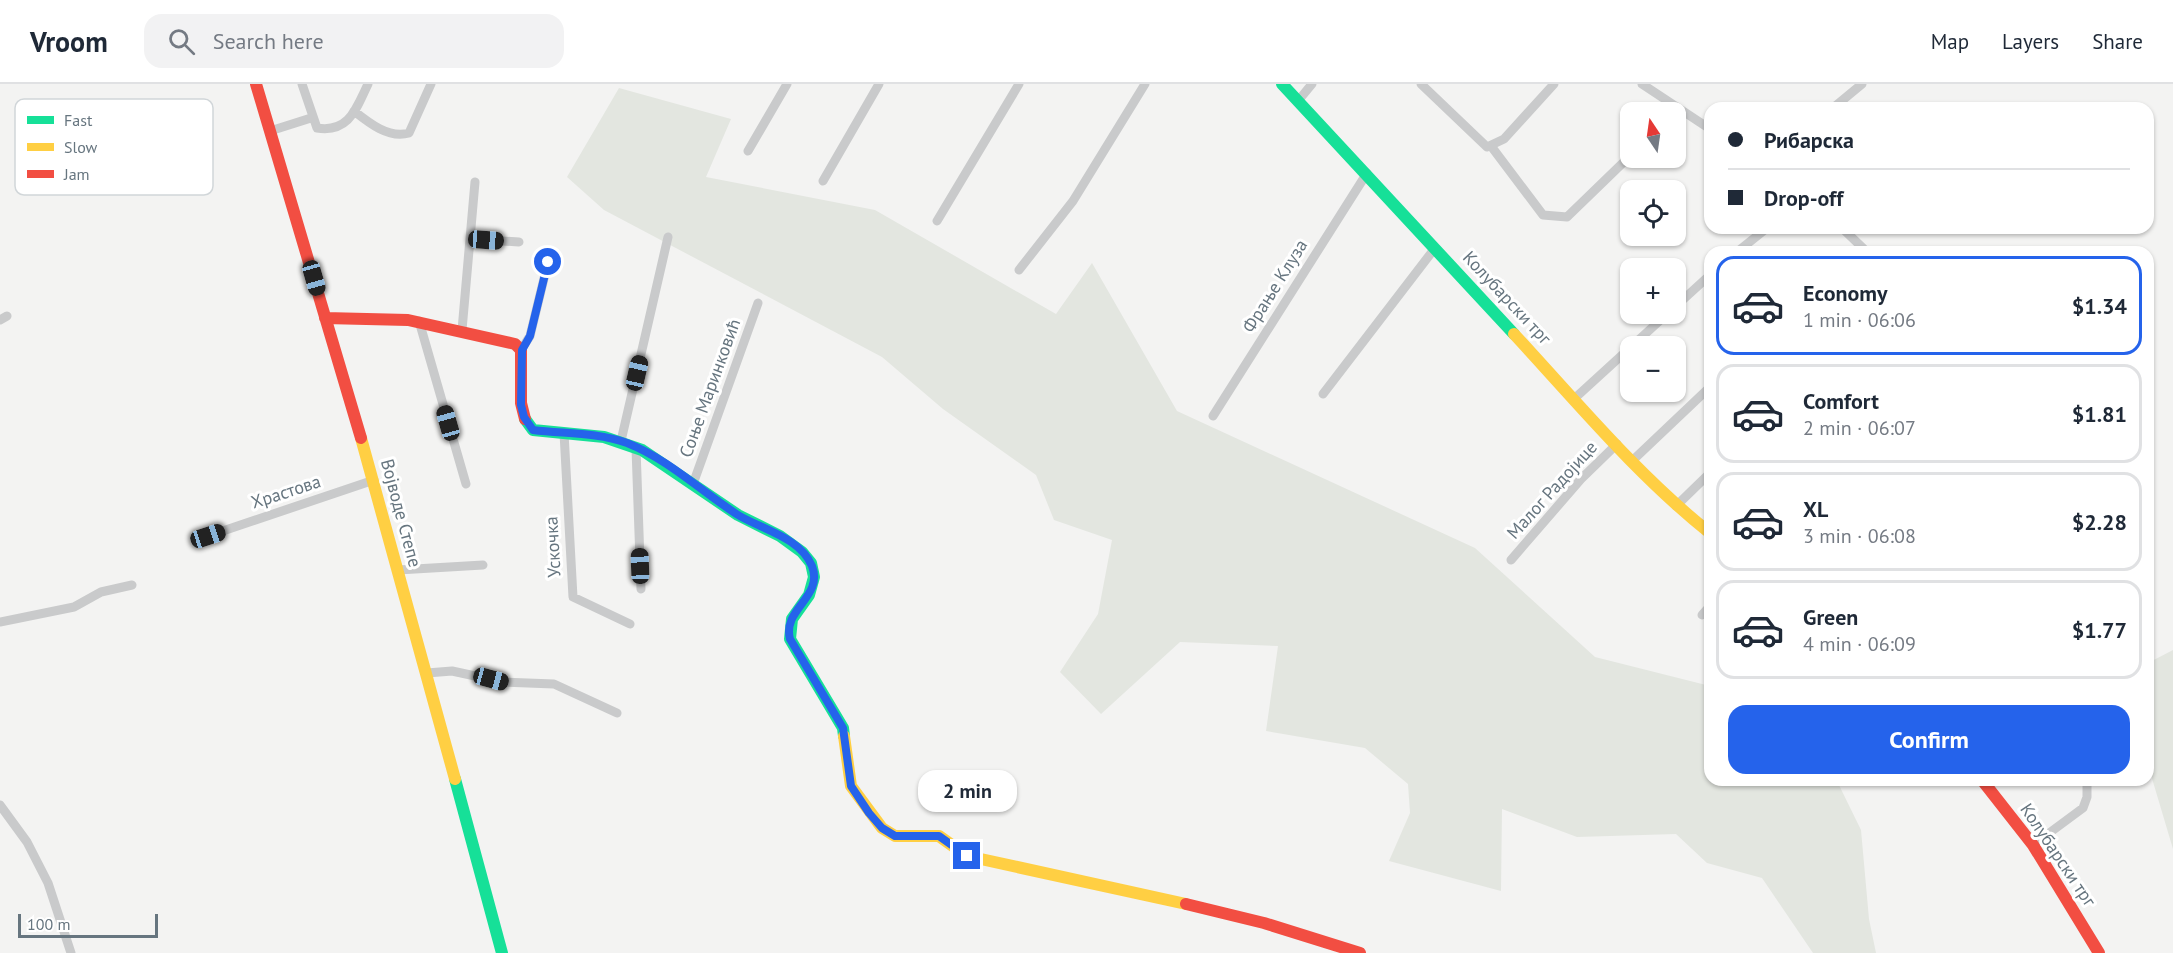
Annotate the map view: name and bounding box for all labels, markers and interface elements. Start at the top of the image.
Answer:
search box [144,14,564,68]
text: Vroom [30,23,108,60]
icon: search [165,25,198,58]
text: Search here [213,27,324,55]
text: Map [1931,28,1969,55]
text: Layers [2002,28,2059,55]
text: Share [2092,28,2143,55]
legend [15,99,213,195]
north arrow [1620,102,1686,168]
map controls [1620,102,1686,402]
text: Fast [64,110,93,130]
text: Рибарска [1764,126,1854,154]
text: Slow [64,137,98,157]
text: Jam [63,164,90,184]
button: locate [1620,180,1686,246]
text: Drop-off [1764,184,1843,212]
car [467,230,505,250]
street label: Фрање Клуза [1237,235,1312,337]
street label: Колубарски трг [1458,246,1557,349]
route start [534,248,561,275]
car [300,258,328,298]
button: + [1620,258,1686,324]
icon: car [1731,279,1785,333]
text: Economy [1803,279,1887,307]
text: $1.34 [2072,292,2127,320]
text: 1 min · 06:06 [1803,307,1916,333]
street label: Соње Маринковић [674,315,745,460]
button: − [1620,336,1686,402]
car [624,353,650,393]
icon: car [1731,387,1785,441]
text: Comfort [1803,387,1879,415]
text: $1.81 [2072,400,2127,428]
car [434,403,462,443]
text: 2 min · 06:07 [1803,415,1916,441]
street label: Малог Радојице [1502,436,1602,543]
street label: Војводе Степе [376,456,427,570]
street label: Храстова [248,469,324,514]
icon: car [1731,495,1785,549]
text: XL [1803,495,1828,523]
text: $2.28 [2072,508,2127,536]
street label: Ускочка [539,516,566,578]
car [188,522,228,550]
text: 3 min · 06:08 [1803,523,1916,549]
car [630,548,650,584]
icon: car [1731,603,1785,657]
text: Green [1803,603,1858,631]
text: $1.77 [2072,616,2127,644]
text: 4 min · 06:09 [1803,631,1916,657]
car [471,666,511,692]
button: Confirm [1728,705,2130,774]
callout: 2 min [918,769,1016,811]
text: 2 min [943,778,992,804]
street label: Колубарски трг [2015,799,2102,911]
route end [953,842,980,869]
scale bar [18,911,158,938]
text: 100 m [27,914,70,934]

